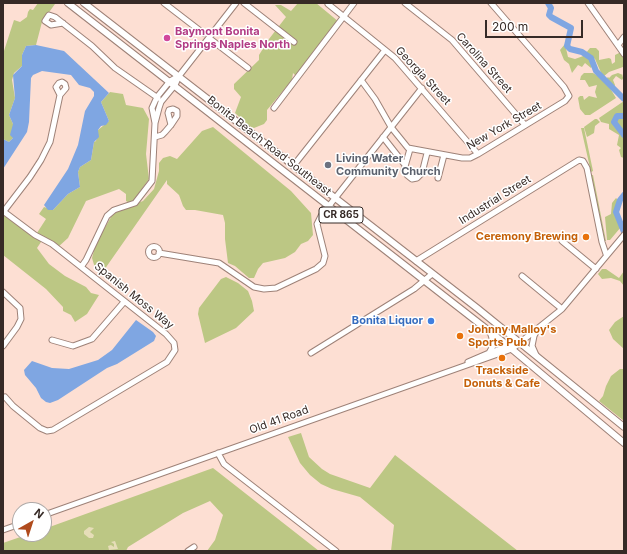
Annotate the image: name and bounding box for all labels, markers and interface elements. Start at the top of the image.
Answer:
scale bar [487,12,585,38]
text: 200 m [492,19,528,34]
place label: Baymont Bonita Springs Naples North [175,25,290,51]
street label: Carolina Street [453,30,515,96]
marker: Baymont Bonita Springs Naples North [162,33,172,43]
street label: Georgia Street [393,44,453,108]
street label: Bonita Beach Road Southeast [204,94,334,198]
street label: New York Street [464,99,544,153]
place label: Living Water Community Church [336,152,440,178]
marker: Living Water Community Church [323,160,333,170]
street label: Industrial Street [457,173,533,227]
road number: CR 865 [319,207,363,223]
place label: Ceremony Brewing [476,230,578,244]
marker: Ceremony Brewing [581,232,591,242]
street label: Spanish Moss Way [92,260,176,332]
place label: Bonita Liquor [352,314,423,328]
marker: Bonita Liquor [426,316,436,326]
place label: Johnny Malloy's Sports Pub [468,323,556,349]
marker: Johnny Malloy's Sports Pub [455,331,465,341]
marker: Trackside Donuts & Cafe [497,353,507,363]
place label: Trackside Donuts & Cafe [464,364,540,390]
street label: Old 41 Road [248,403,310,437]
north arrow [12,502,52,542]
text: N [31,505,47,522]

